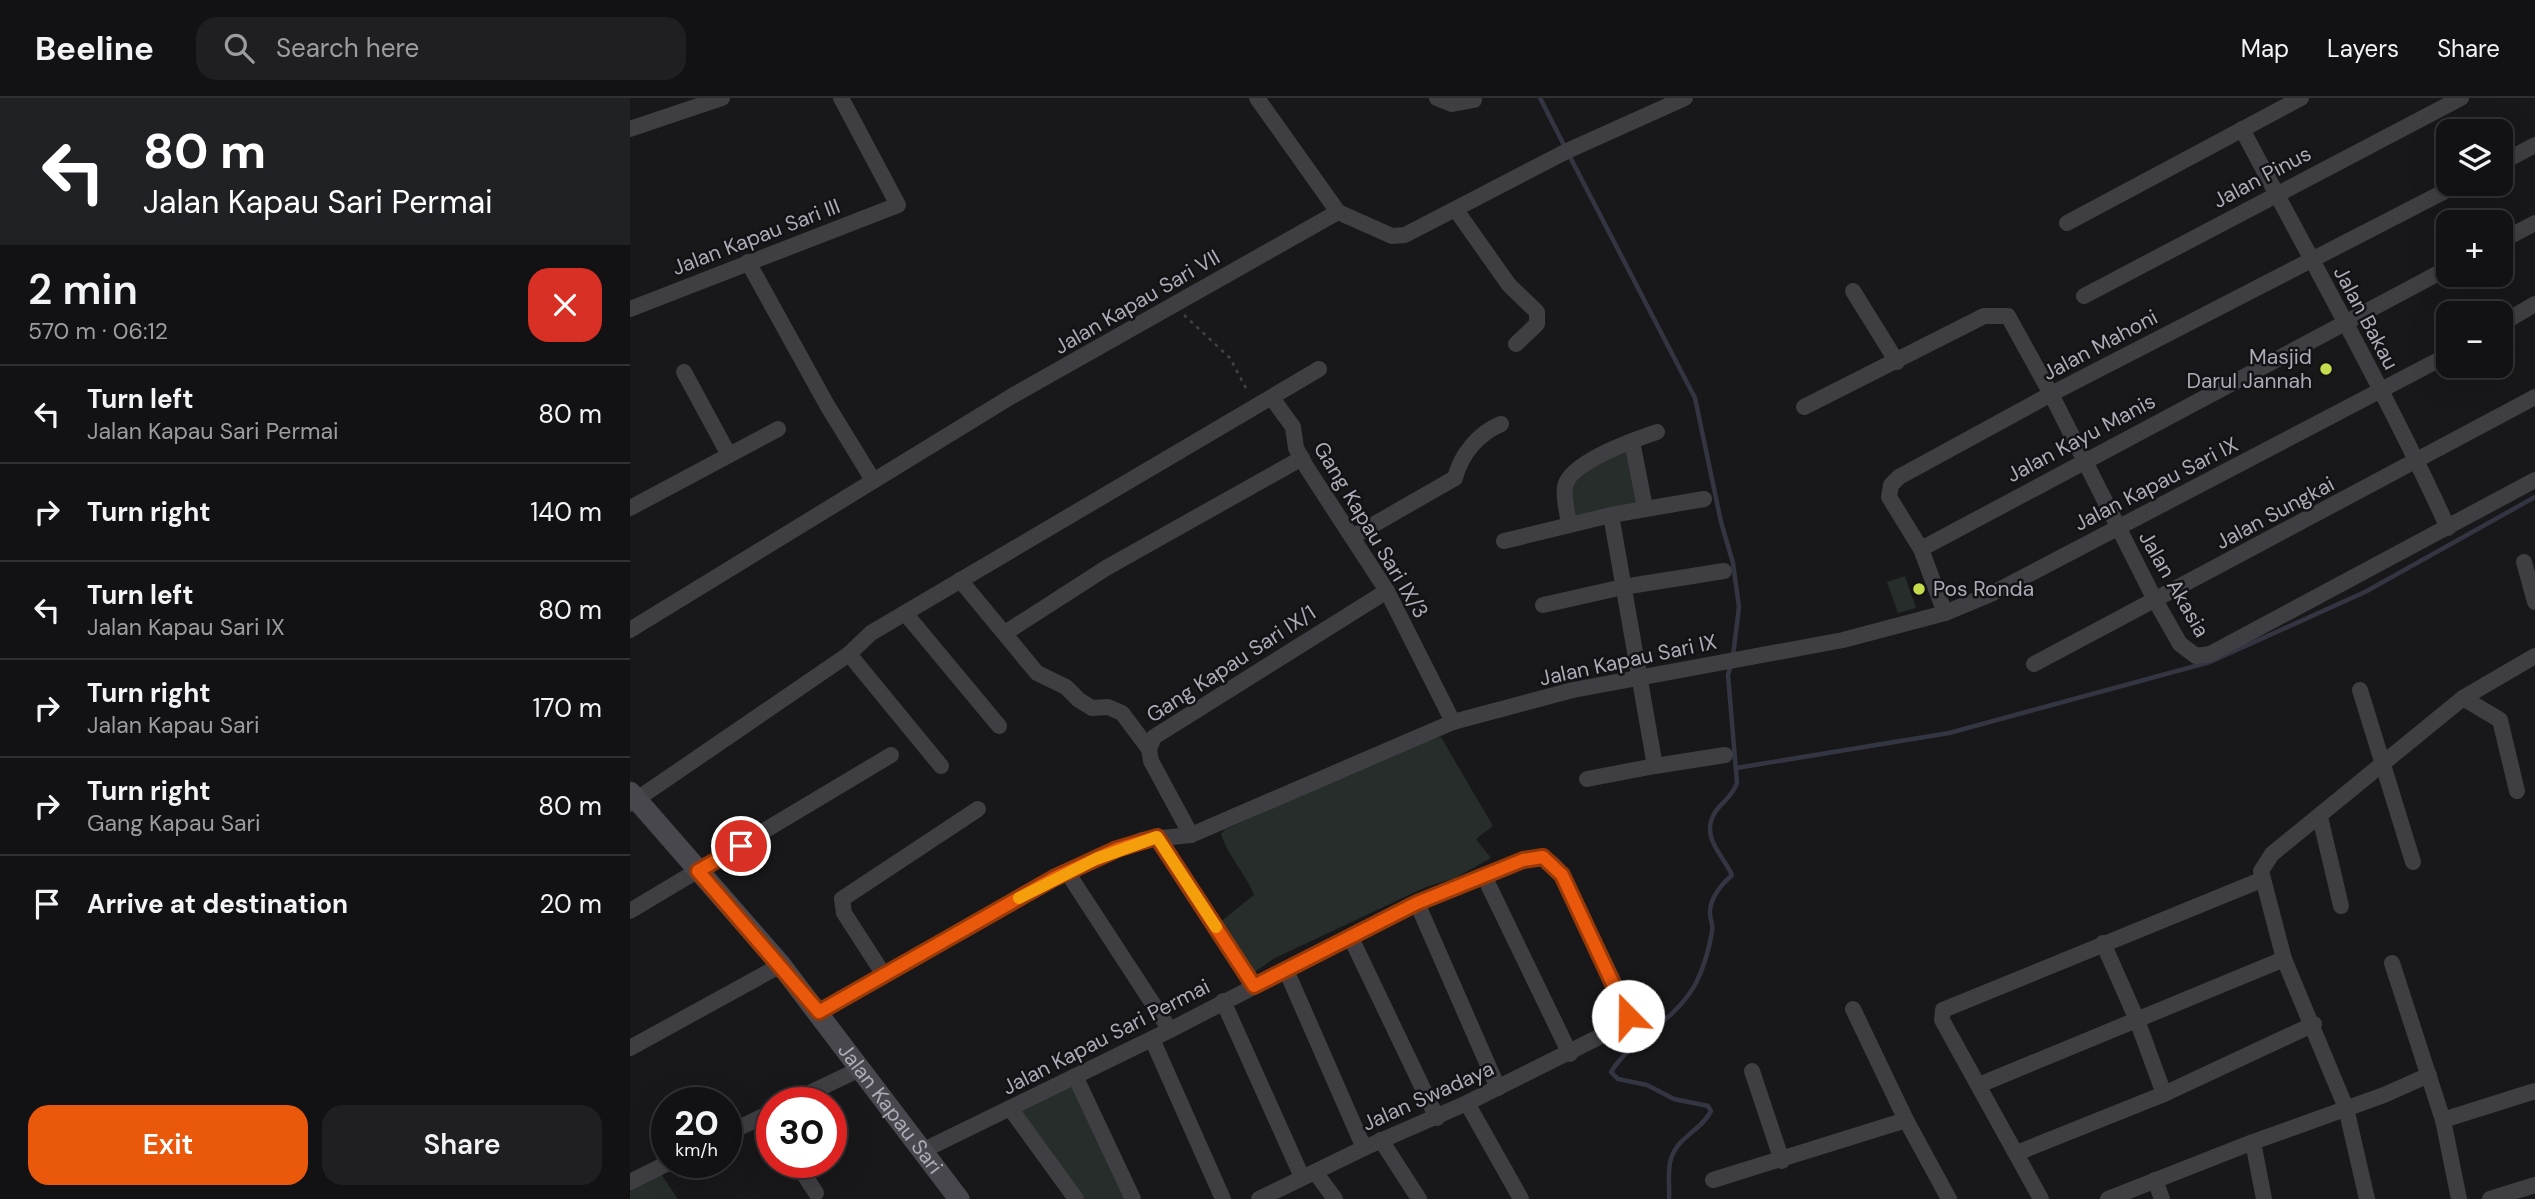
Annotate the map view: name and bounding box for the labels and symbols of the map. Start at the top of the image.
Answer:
street label: Jalan Pinus [2208,139,2316,215]
street label: Jalan Kapau Sari III [668,192,844,282]
street label: Jalan Kapau Sari VII [1049,243,1225,361]
street label: Jalan Bakau [2327,261,2405,375]
street label: Jalan Mahoni [2038,303,2162,387]
place label: Masjid Darul Jannah [2187,343,2312,395]
marker: Masjid Darul Jannah [2318,361,2334,377]
street label: Jalan Kayu Manis [2002,387,2160,489]
street label: Jalan Kapau Sari IX [2069,431,2243,537]
street label: Gang Kapau Sari IX/3 [1307,436,1435,624]
street label: Jalan Sungkai [2211,470,2339,556]
street label: Jalan Akasia [2132,526,2216,642]
place label: Pos Ronda [1933,575,2034,603]
marker: Pos Ronda [1911,581,1927,597]
street label: Gang Kapau Sari IX/1 [1141,599,1321,729]
street label: Jalan Kapau Sari IX [1537,628,1719,692]
pin [711,816,771,876]
street label: Jalan Kapau Sari Permai [997,972,1215,1102]
position arrow [1591,979,1665,1053]
street label: Jalan Kapau Sari [831,1037,949,1180]
street label: Jalan Swadaya [1358,1054,1498,1138]
speed limit sign: 30 [756,1087,847,1178]

